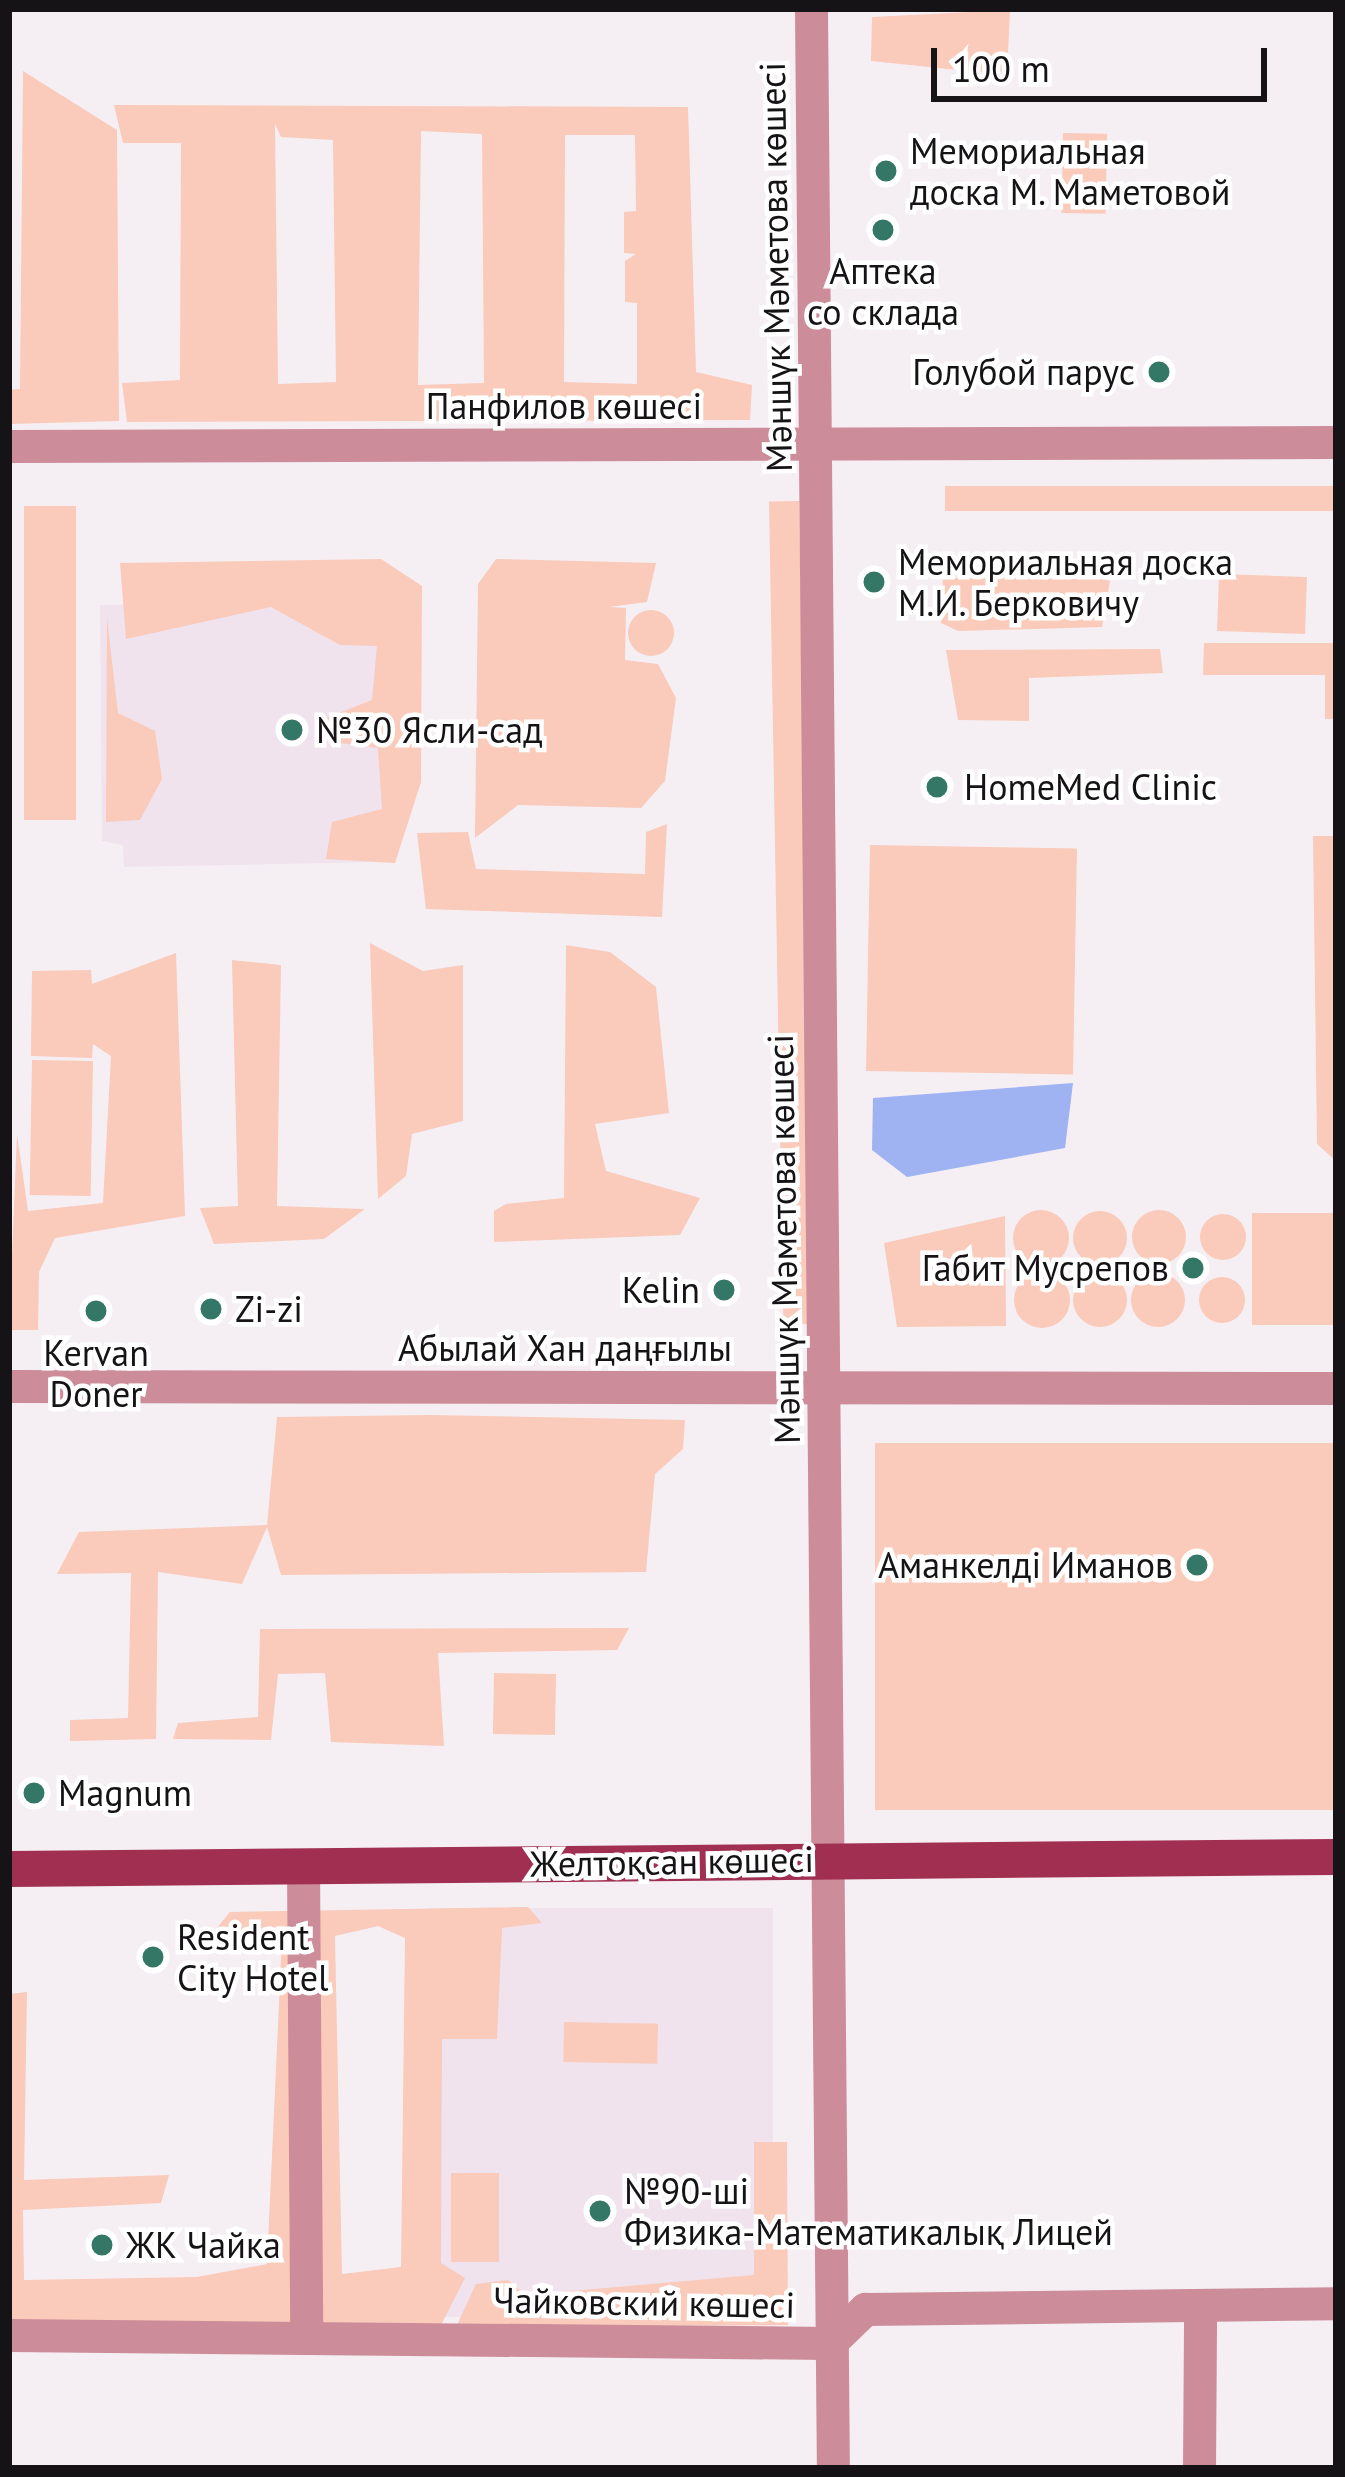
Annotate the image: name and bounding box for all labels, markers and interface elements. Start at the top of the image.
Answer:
scale bar [937,24,1273,98]
text: 100 m [952,45,1050,92]
street label: Мәншүк Мәметова көшесі [750,62,800,472]
place label: Мемориальная доска М. Маметовой [910,128,1233,213]
marker: Мемориальная доска М. Маметовой [873,158,899,184]
marker: Аптека со склада [870,217,896,243]
place label: Аптека со склада [807,248,959,333]
place label: Голубой парус [912,350,1135,394]
marker: Голубой парус [1146,359,1172,385]
street label: Панфилов көшесі [426,384,702,428]
place label: Мемориальная доска М.И. Берковичу [898,539,1233,624]
marker: Мемориальная доска М.И. Берковичу [861,569,887,595]
place label: №30 Ясли-сад [316,708,543,752]
marker: №30 Ясли-сад [279,717,305,743]
place label: HomeMed Clinic [964,765,1217,809]
marker: HomeMed Clinic [921,771,953,803]
street label: Мәншүк Мәметова көшесі [758,1034,808,1444]
place label: Габит Мусрепов [921,1246,1169,1290]
marker: Габит Мусрепов [1180,1255,1206,1281]
place label: Kelin [622,1268,700,1312]
marker: Kelin [711,1277,737,1303]
place label: Zi-zi [235,1287,303,1331]
marker: Zi-zi [198,1296,224,1322]
marker: Kervan Doner [83,1298,109,1324]
street label: Абылай Хан даңғылы [398,1326,732,1370]
place label: Kervan Doner [43,1330,149,1415]
place label: Аманкелді Иманов [878,1543,1173,1587]
marker: Аманкелді Иманов [1184,1552,1210,1578]
place label: Magnum [58,1771,192,1815]
marker: Magnum [21,1780,47,1806]
street label: Желтоқсан көшесі [530,1837,814,1885]
place label: Resident City Hotel [177,1914,330,1999]
marker: Resident City Hotel [140,1944,166,1970]
place label: №90-ші Физика-Математикалық Лицей [624,2168,1113,2253]
marker: №90-ші Физика-Математикалық Лицей [587,2198,613,2224]
place label: ЖК Чайка [126,2223,281,2267]
marker: ЖК Чайка [89,2232,115,2258]
street label: Чайковский көшесі [493,2278,795,2326]

